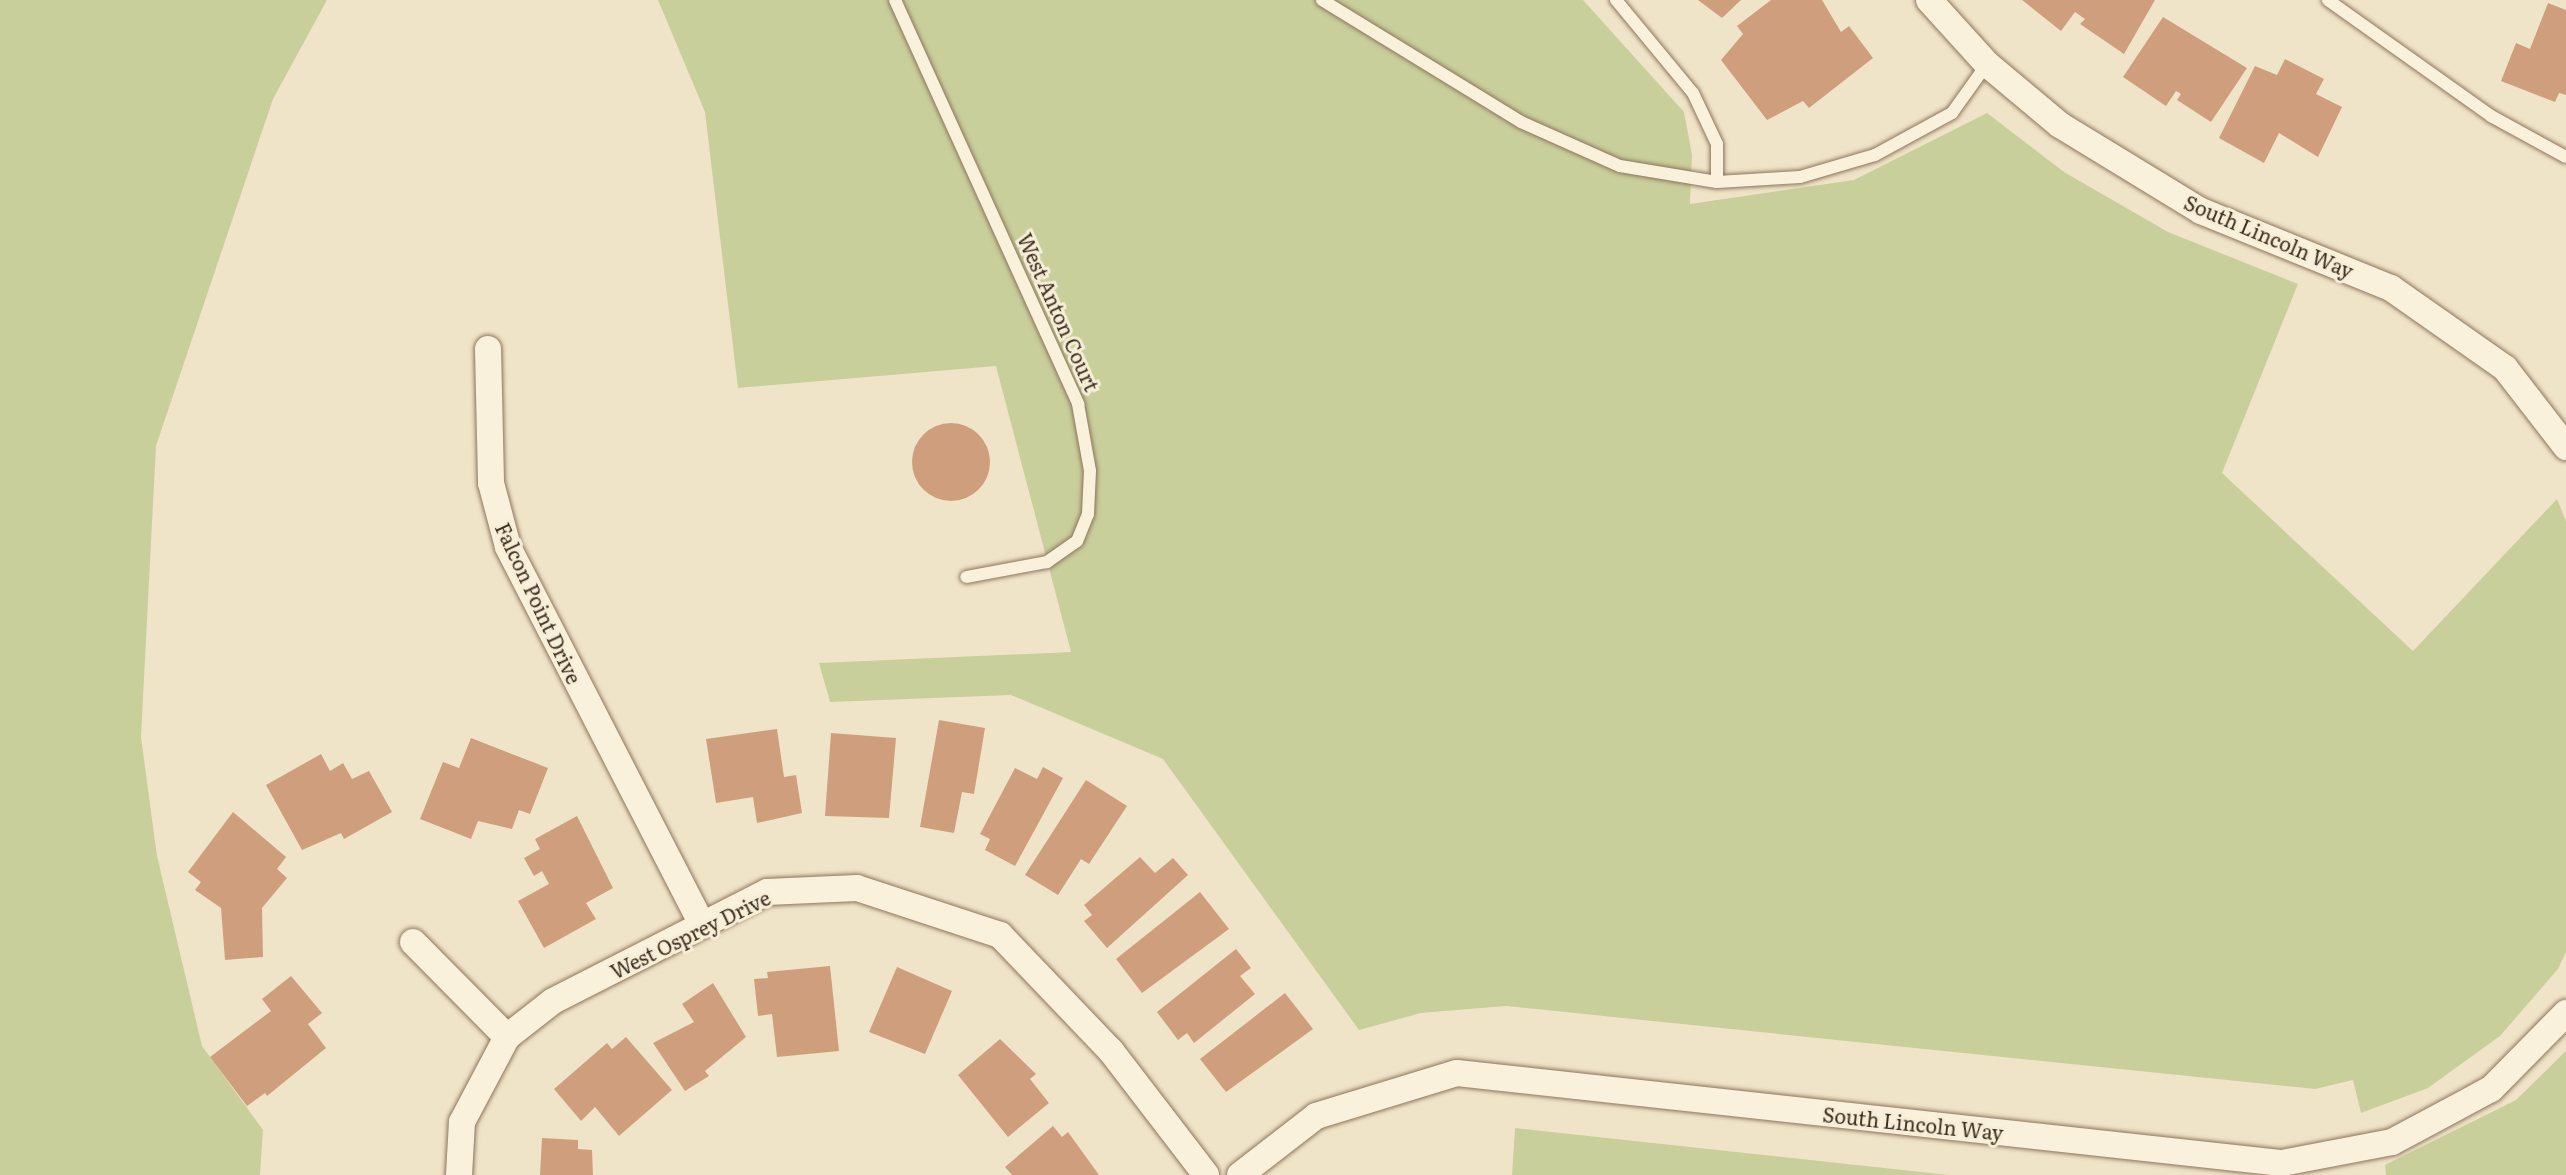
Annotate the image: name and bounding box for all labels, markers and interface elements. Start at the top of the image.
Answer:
street label: South Lincoln Way [2181,190,2357,282]
street label: West Anton Court [1013,229,1105,395]
street label: Falcon Point Drive [491,519,587,687]
street label: West Osprey Drive [606,885,774,983]
street label: South Lincoln Way [1822,1102,2004,1144]

